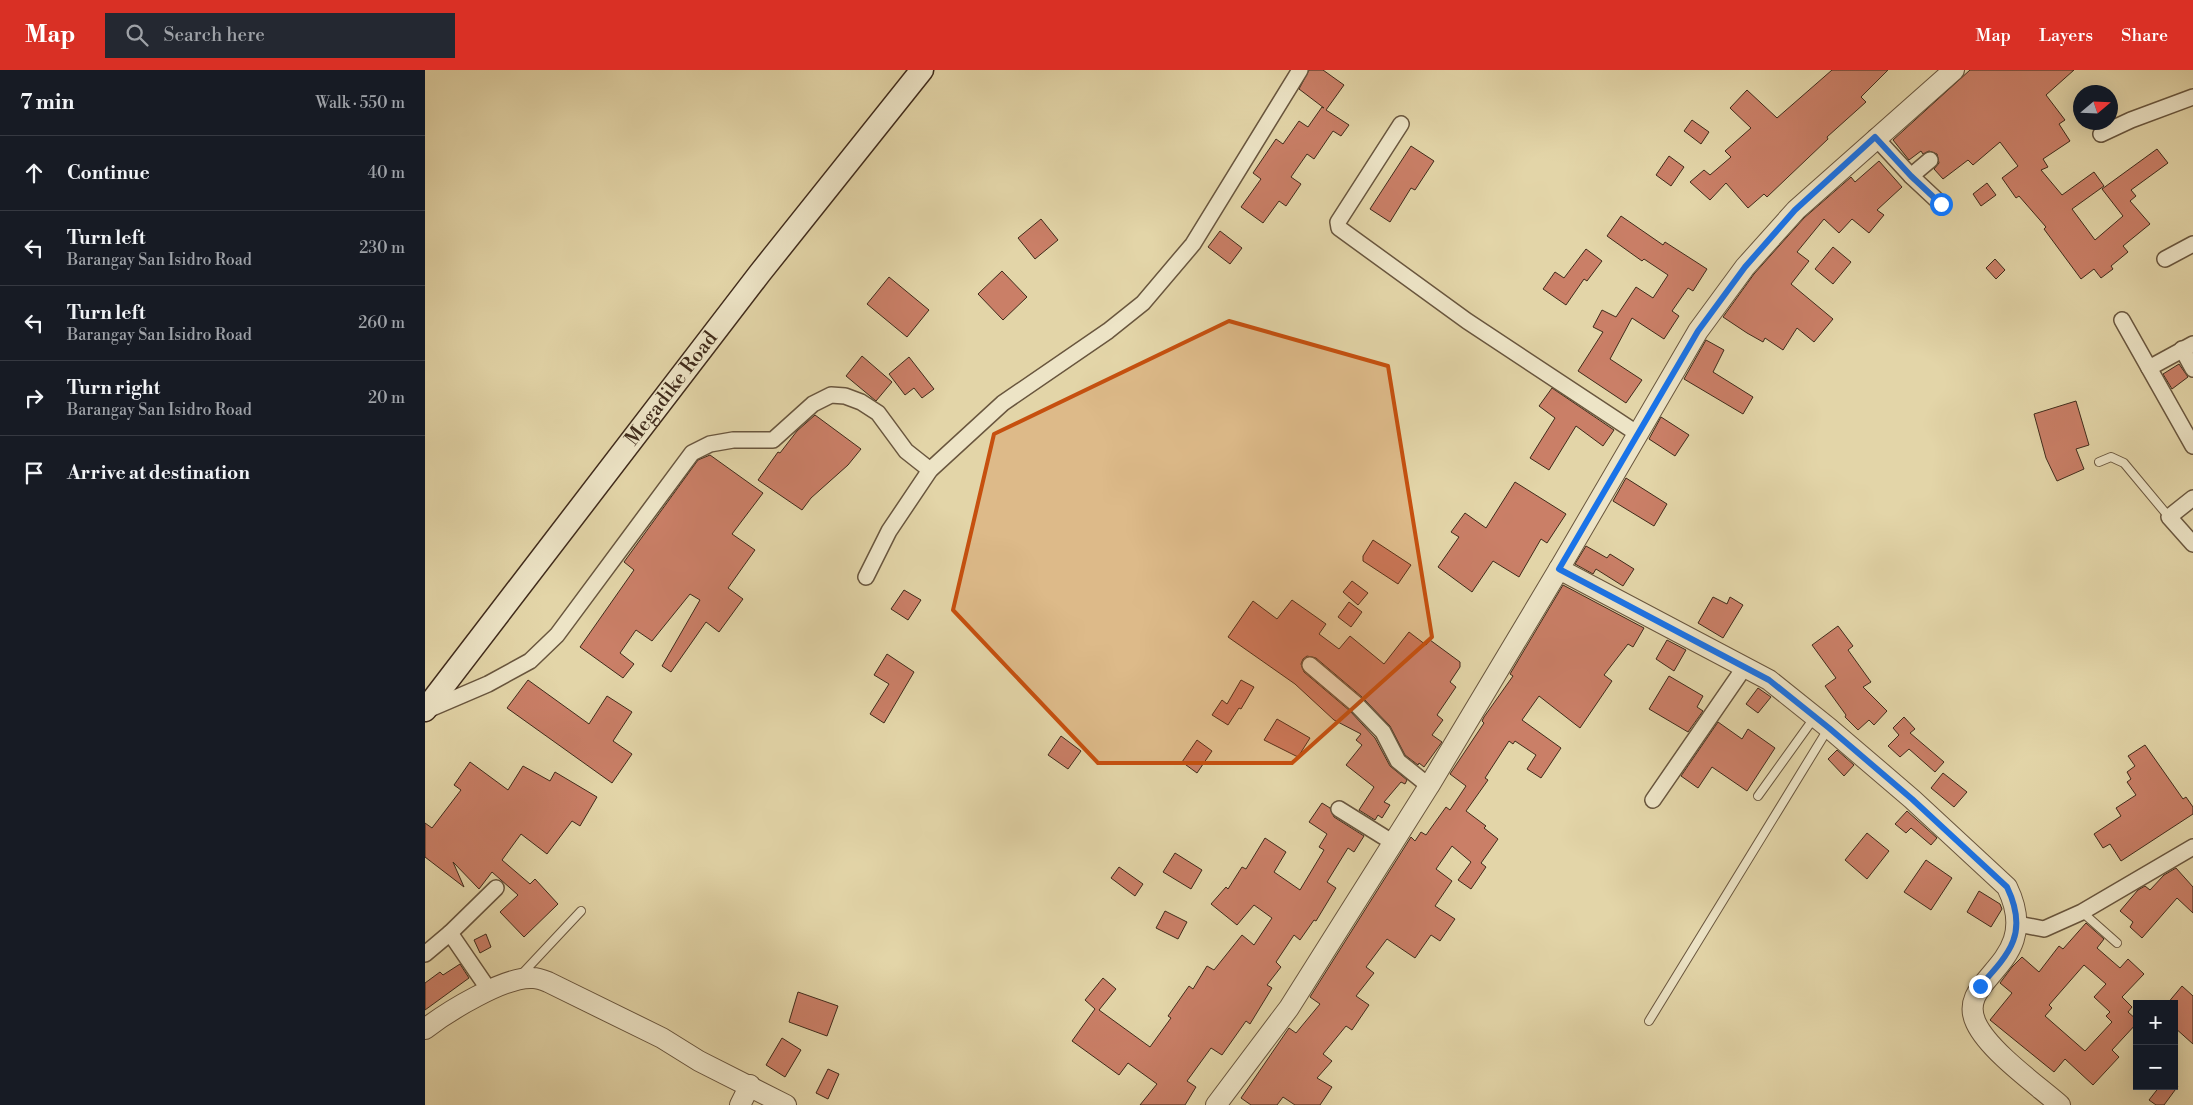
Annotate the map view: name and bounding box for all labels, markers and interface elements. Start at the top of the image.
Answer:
search box [105,13,455,58]
text: Map [25,20,75,50]
icon: search [123,21,151,49]
text: Search here [163,23,265,47]
text: Map [1976,24,2011,47]
text: Layers [2039,24,2093,47]
text: Share [2121,24,2168,47]
north arrow [2073,85,2118,130]
text: 7 min [20,90,74,116]
text: Walk · 550 m [316,93,405,113]
icon: ahead [20,159,48,187]
text: Continue [67,161,150,185]
text: 40 m [368,163,405,183]
route start [1930,193,1953,216]
text: Turn left [67,226,146,250]
icon: left [20,234,48,262]
text: 230 m [359,238,405,258]
text: Barangay San Isidro Road [67,250,252,270]
text: Turn left [67,301,146,325]
icon: left [20,309,48,337]
text: 260 m [358,313,405,333]
text: Barangay San Isidro Road [67,325,252,345]
street label: Megadike Road [620,326,723,451]
text: Turn right [67,376,160,400]
icon: right [20,384,48,412]
text: 20 m [368,388,405,408]
text: Barangay San Isidro Road [67,400,252,420]
icon: arrive [20,459,48,487]
text: Arrive at destination [67,461,250,485]
route end [1969,975,1992,998]
map controls [2133,1000,2178,1090]
button: + [2133,1000,2178,1045]
button: − [2133,1045,2178,1090]

